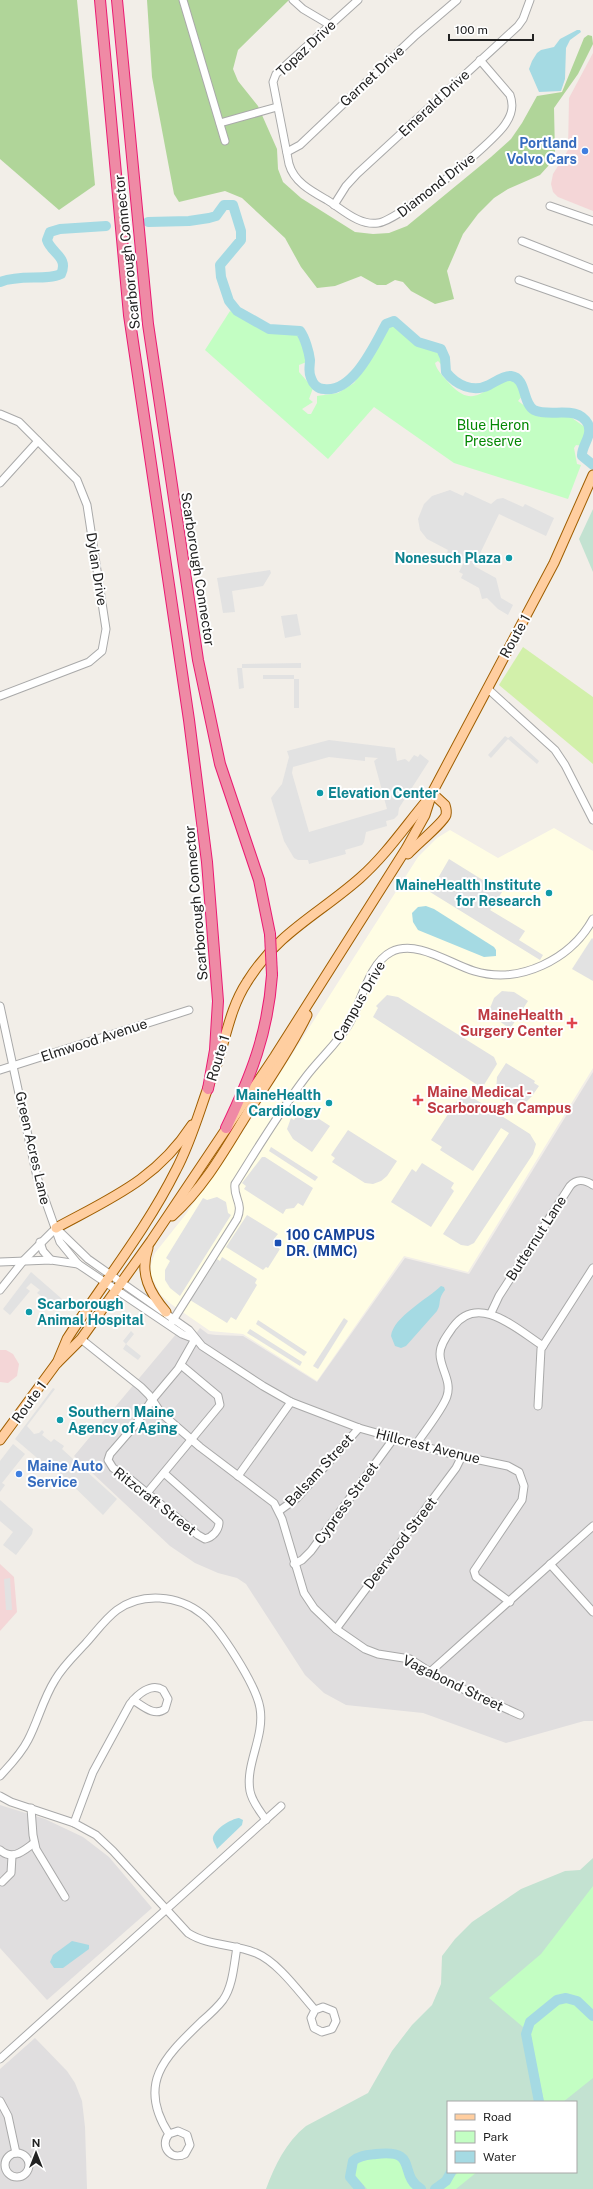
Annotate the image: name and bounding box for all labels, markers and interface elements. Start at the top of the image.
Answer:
scale bar [449,16,533,42]
street label: Topaz Drive [273,17,339,79]
text: 100 m [455,23,488,37]
street label: Garnet Drive [337,42,407,110]
street label: Emerald Drive [395,66,473,140]
place label: Portland Volvo Cars [506,135,577,167]
marker: Portland Volvo Cars [580,146,590,156]
street label: Diamond Drive [394,150,478,220]
street label: Scarborough Connector [111,174,143,330]
park label: Blue Heron Preserve [457,417,529,449]
street label: Scarborough Connector [178,491,218,647]
street label: Dylan Drive [83,531,111,607]
place label: Nonesuch Plaza [394,550,501,566]
marker: Nonesuch Plaza [504,553,514,563]
street label: Route 1 [496,611,534,661]
place label: Elevation Center [328,785,438,801]
marker: Elevation Center [315,788,325,798]
street label: Scarborough Connector [181,825,211,981]
place label: MaineHealth Institute for Research [395,877,541,909]
marker: MaineHealth Institute for Research [544,888,554,898]
street label: Campus Drive [330,958,388,1044]
place label: MaineHealth Surgery Center [460,1007,563,1039]
street label: Elmwood Avenue [39,1015,149,1065]
marker: MaineHealth Surgery Center [566,1017,578,1029]
street label: Route 1 [203,1033,233,1083]
place label: Maine Medical - Scarborough Campus [427,1084,571,1116]
place label: MaineHealth Cardiology [236,1087,321,1119]
street label: Green Acres Lane [12,1090,54,1206]
marker: Maine Medical - Scarborough Campus [412,1094,424,1106]
marker: MaineHealth Cardiology [324,1098,334,1108]
street label: Butternut Lane [503,1193,569,1283]
place label: 100 CAMPUS DR. (MMC) [286,1227,375,1259]
marker: 100 CAMPUS DR. (MMC) [273,1238,283,1248]
place label: Scarborough Animal Hospital [37,1296,144,1328]
marker: Scarborough Animal Hospital [24,1307,34,1317]
street label: Route 1 [9,1378,49,1426]
place label: Southern Maine Agency of Aging [68,1404,178,1436]
marker: Southern Maine Agency of Aging [55,1415,65,1425]
street label: Hillcrest Avenue [374,1425,482,1467]
street label: Balsam Street [282,1431,356,1509]
place label: Maine Auto Service [27,1458,103,1490]
street label: Cypress Street [311,1459,381,1547]
street label: Ritzcraft Street [111,1464,199,1538]
marker: Maine Auto Service [14,1469,24,1479]
street label: Deerwood Street [360,1494,440,1592]
street label: Vagabond Street [400,1652,506,1714]
legend [447,2101,577,2173]
text: Road [483,2110,511,2124]
text: Park [483,2130,509,2144]
north arrow [16,2133,56,2173]
text: N [32,2137,40,2149]
text: Water [483,2150,517,2164]

